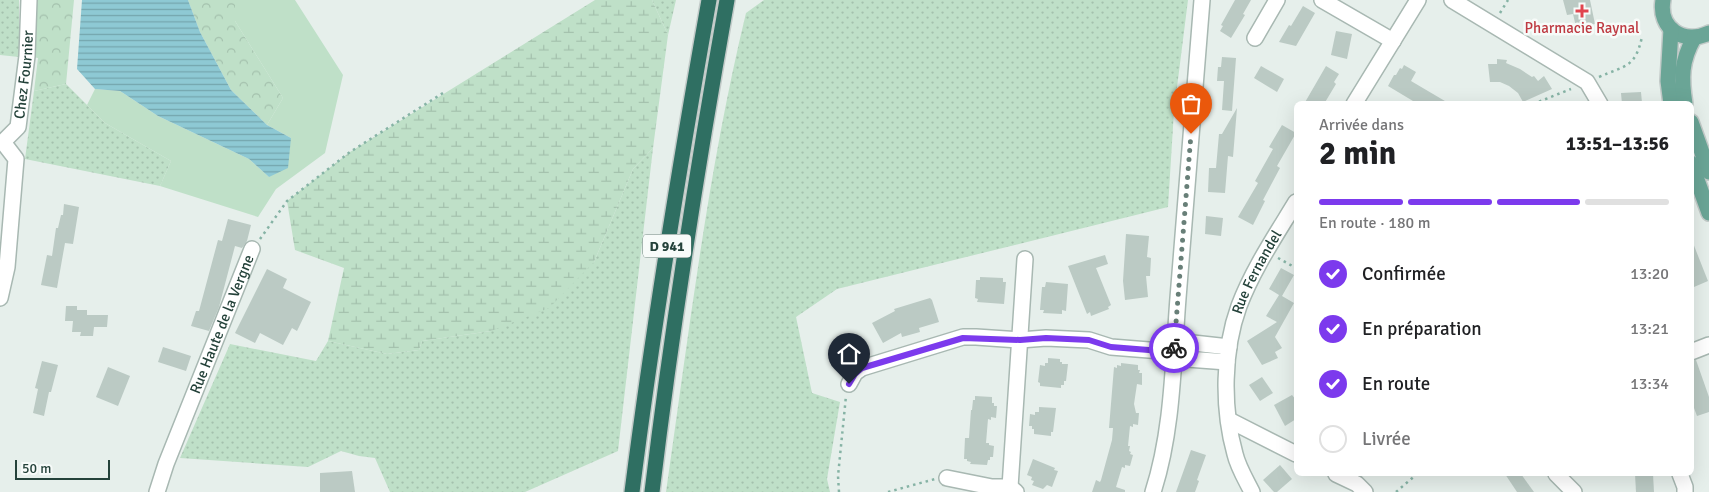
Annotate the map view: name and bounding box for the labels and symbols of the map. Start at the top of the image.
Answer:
marker: Pharmacie Raynal [1576,5,1588,17]
place label: Pharmacie Raynal [1525,19,1639,37]
street label: Chez Fournier [10,29,37,120]
pin [1170,83,1212,134]
street label: Rue Fernandel [1228,227,1286,316]
road number: D 941 [643,235,691,258]
street label: Rue Haute de la Vergne [186,252,258,396]
courier [1149,323,1199,373]
pin [828,333,870,384]
scale bar [15,457,110,480]

